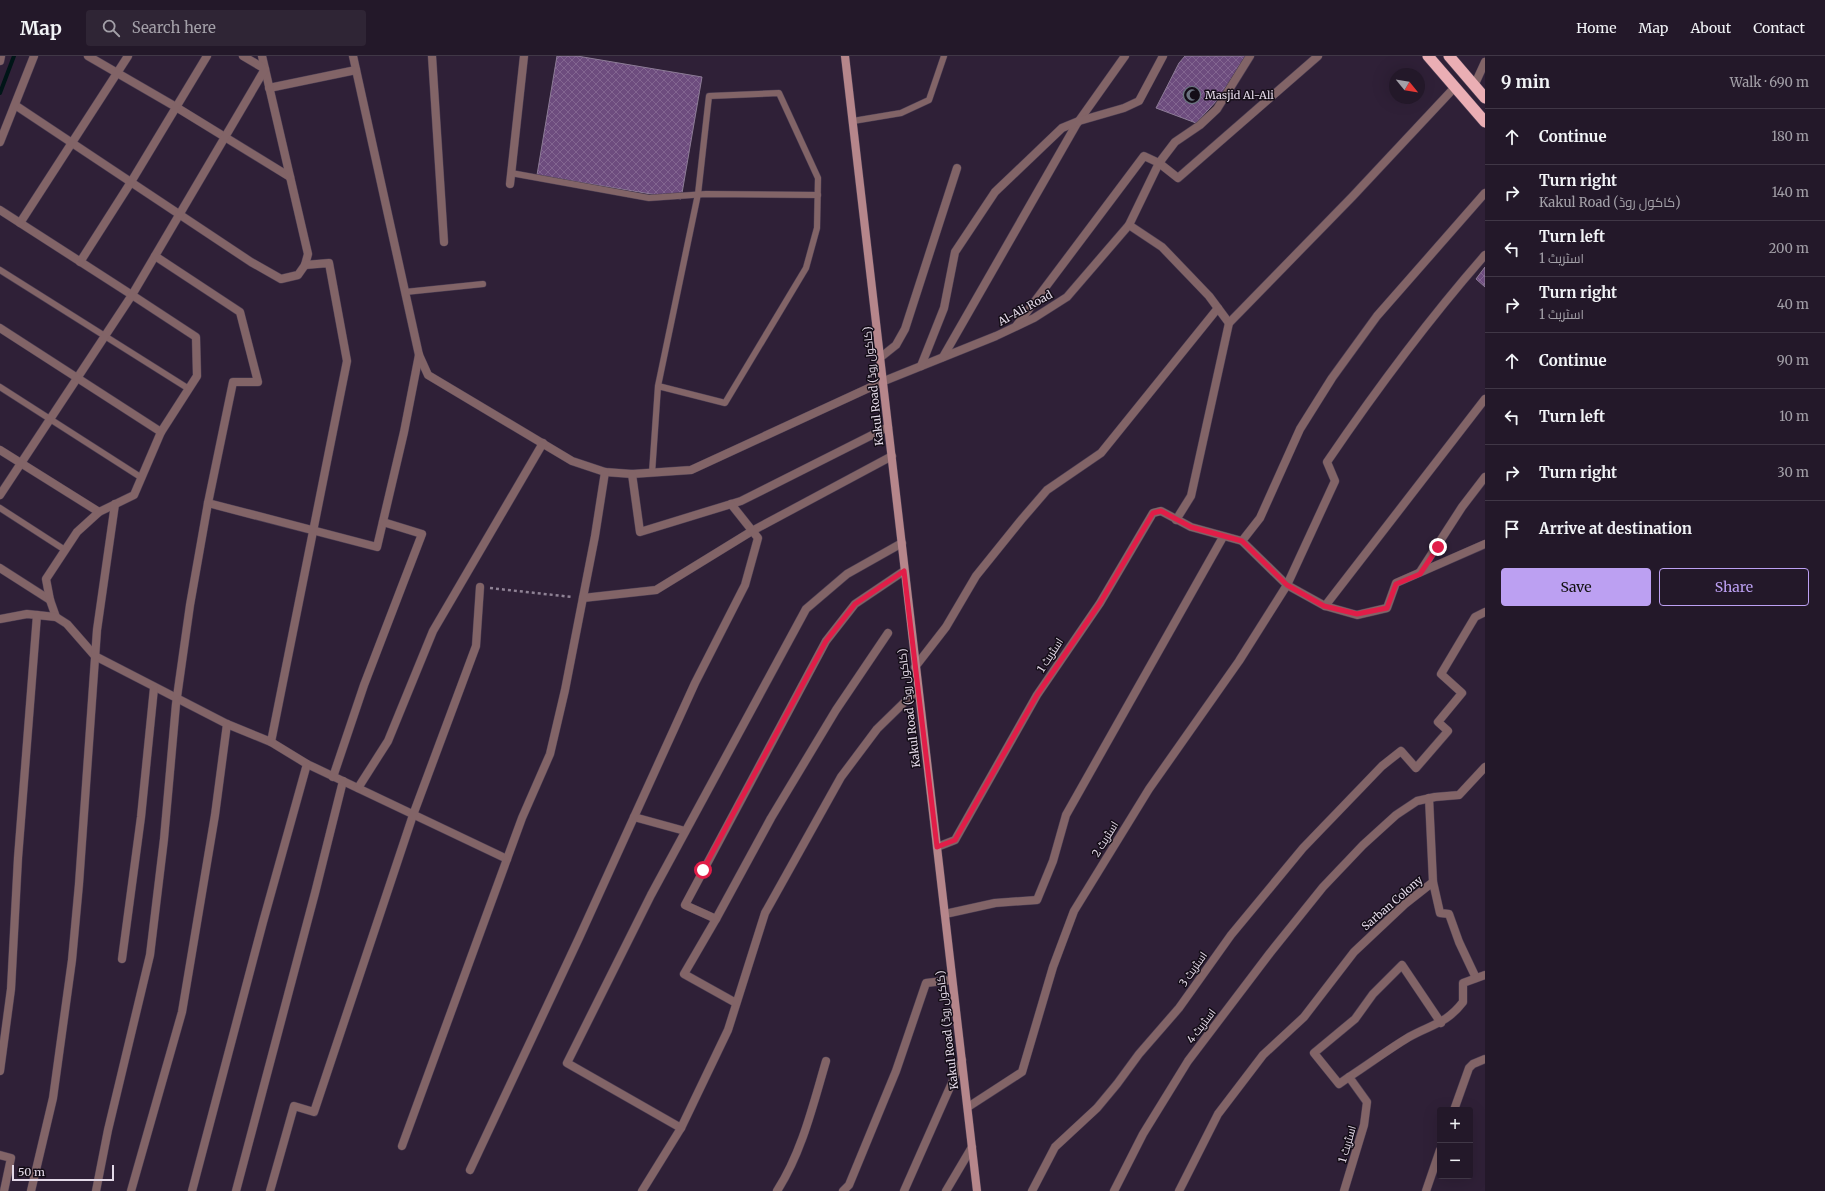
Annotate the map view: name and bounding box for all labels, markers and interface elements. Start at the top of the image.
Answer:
search box [86,10,366,46]
text: Map [20,16,62,40]
icon: search [100,17,122,39]
text: Search here [132,18,216,37]
text: Home [1576,19,1617,37]
text: Map [1639,19,1668,37]
text: About [1690,19,1731,37]
text: Contact [1753,19,1805,37]
north arrow [1389,68,1425,104]
text: 9 min [1501,71,1550,93]
text: Walk · 690 m [1730,74,1809,91]
mosque icon: Masjid Al-Ali [1182,85,1202,105]
place label: Masjid Al-Ali [1205,88,1274,102]
icon: ahead [1501,126,1523,148]
text: Continue [1539,127,1607,146]
text: 180 m [1771,128,1809,145]
text: Turn right [1539,171,1617,190]
icon: right [1501,182,1523,204]
text: 140 m [1772,184,1809,201]
text: Kakul Road (کاکول روڈ) [1539,194,1681,211]
text: Turn left [1539,227,1605,246]
icon: left [1501,238,1523,260]
text: 200 m [1769,240,1809,257]
text: اسٹریٹ 1 [1539,250,1584,267]
text: Turn right [1539,283,1617,302]
street label: Al-Ali Road [994,287,1055,329]
icon: right [1501,294,1523,316]
text: 40 m [1777,296,1809,313]
text: اسٹریٹ 1 [1539,306,1584,323]
street label: Kakul Road (کاکول روڈ) [860,326,886,446]
icon: ahead [1501,350,1523,372]
text: Continue [1539,351,1607,370]
text: 90 m [1777,352,1809,369]
icon: left [1501,406,1523,428]
text: Turn left [1539,407,1605,426]
text: 10 m [1779,408,1809,425]
icon: right [1501,462,1523,484]
text: Turn right [1539,463,1617,482]
text: 30 m [1777,464,1809,481]
icon: arrive [1501,518,1523,540]
text: Arrive at destination [1539,519,1692,538]
route end [1429,538,1447,556]
button: Save [1501,568,1651,606]
button: Share [1659,568,1809,606]
street label: اسٹریٹ 1 [1034,635,1066,675]
street label: Kakul Road (کاکول روڈ) [895,648,923,768]
street label: اسٹریٹ 2 [1089,818,1121,860]
route start [694,861,712,879]
street label: Sarban Colony [1359,872,1426,933]
street label: اسٹریٹ 3 [1176,949,1210,989]
street label: Kakul Road (کاکول روڈ) [933,970,961,1090]
street label: اسٹریٹ 4 [1183,1006,1219,1046]
map controls [1437,1107,1473,1179]
button: + [1437,1107,1473,1143]
street label: اسٹریٹ 1 [1335,1124,1359,1164]
button: − [1437,1143,1473,1179]
scale bar [12,1163,114,1182]
text: 50 m [18,1165,45,1179]

